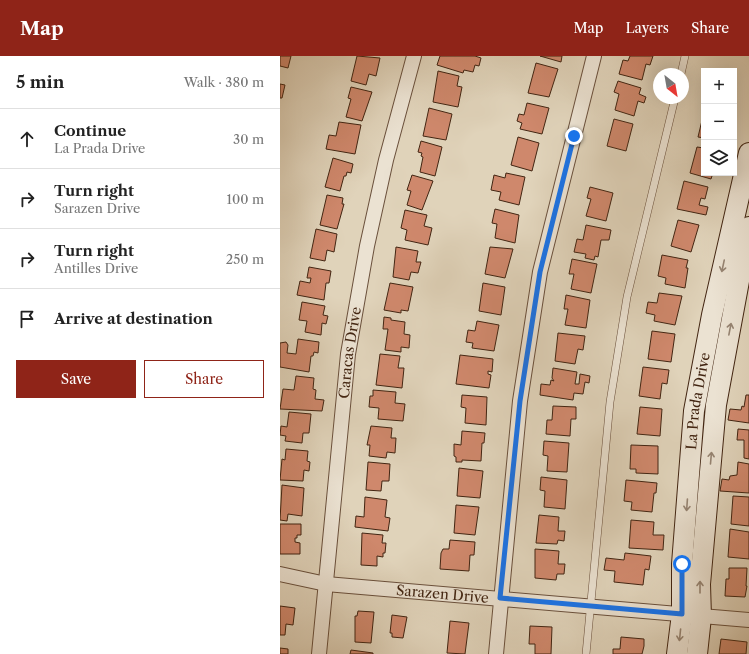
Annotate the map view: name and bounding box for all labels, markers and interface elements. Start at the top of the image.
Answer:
text: Map [20,17,64,40]
text: Map [573,19,603,37]
text: Layers [625,19,669,37]
text: Share [691,19,729,37]
north arrow [653,68,689,104]
map controls [701,68,737,176]
button: + [701,68,737,104]
text: 5 min [16,72,64,92]
text: Walk · 380 m [184,74,264,90]
button: − [701,104,737,140]
text: Continue [54,121,126,140]
route end [565,127,583,145]
icon: ahead [16,128,38,150]
text: 30 m [233,131,264,147]
text: La Prada Drive [54,140,145,156]
button: layers [701,140,737,176]
text: Turn right [54,181,134,200]
icon: right [16,188,38,210]
text: 100 m [226,191,264,207]
text: Sarazen Drive [54,200,140,216]
text: Turn right [54,241,134,260]
icon: right [16,248,38,270]
text: 250 m [226,251,264,267]
one-way arrow [718,259,726,272]
text: Antilles Drive [54,260,138,276]
street label: Caracas Drive [335,305,365,399]
icon: arrive [16,308,38,330]
text: Arrive at destination [54,309,213,328]
one-way arrow [726,323,734,336]
street label: La Prada Drive [682,351,714,451]
button: Save [16,360,136,398]
button: Share [144,360,264,398]
one-way arrow [708,452,715,465]
one-way arrow [683,498,690,511]
route start [673,555,691,573]
street label: Sarazen Drive [395,581,490,607]
one-way arrow [696,581,704,594]
one-way arrow [676,628,683,641]

